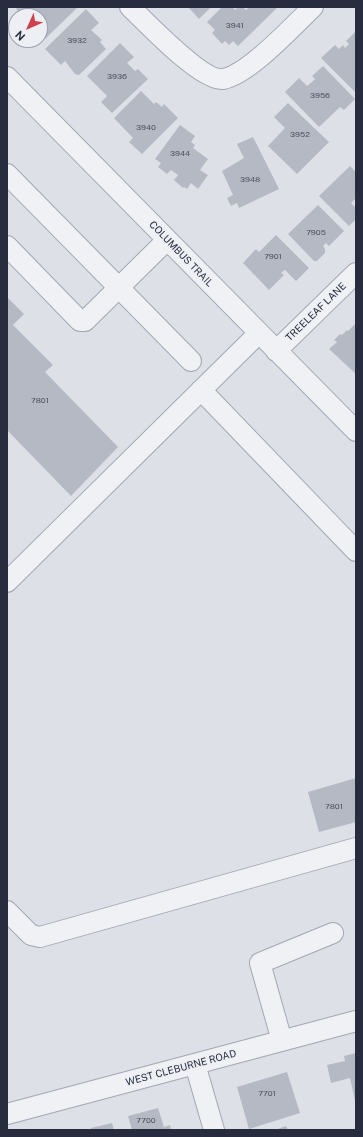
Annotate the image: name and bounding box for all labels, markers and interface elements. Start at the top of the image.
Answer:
north arrow [8,8,48,48]
house number: 3941 [226,21,244,31]
text: N [13,28,28,43]
house number: 3932 [67,36,87,46]
house number: 3936 [107,72,127,82]
house number: 3956 [310,91,330,101]
house number: 3940 [136,123,156,133]
house number: 3952 [290,130,310,140]
house number: 3944 [170,149,190,159]
house number: 3948 [240,175,260,185]
street label: COLUMBUS TRAIL [146,219,216,289]
house number: 7905 [306,228,326,238]
house number: 7901 [264,252,282,262]
street label: TREELEAF LANE [283,280,349,344]
house number: 7801 [31,396,49,406]
house number: 7801 [325,802,343,812]
street label: WEST CLEBURNE ROAD [124,1047,238,1089]
house number: 7701 [258,1089,276,1099]
house number: 7700 [136,1116,156,1126]

